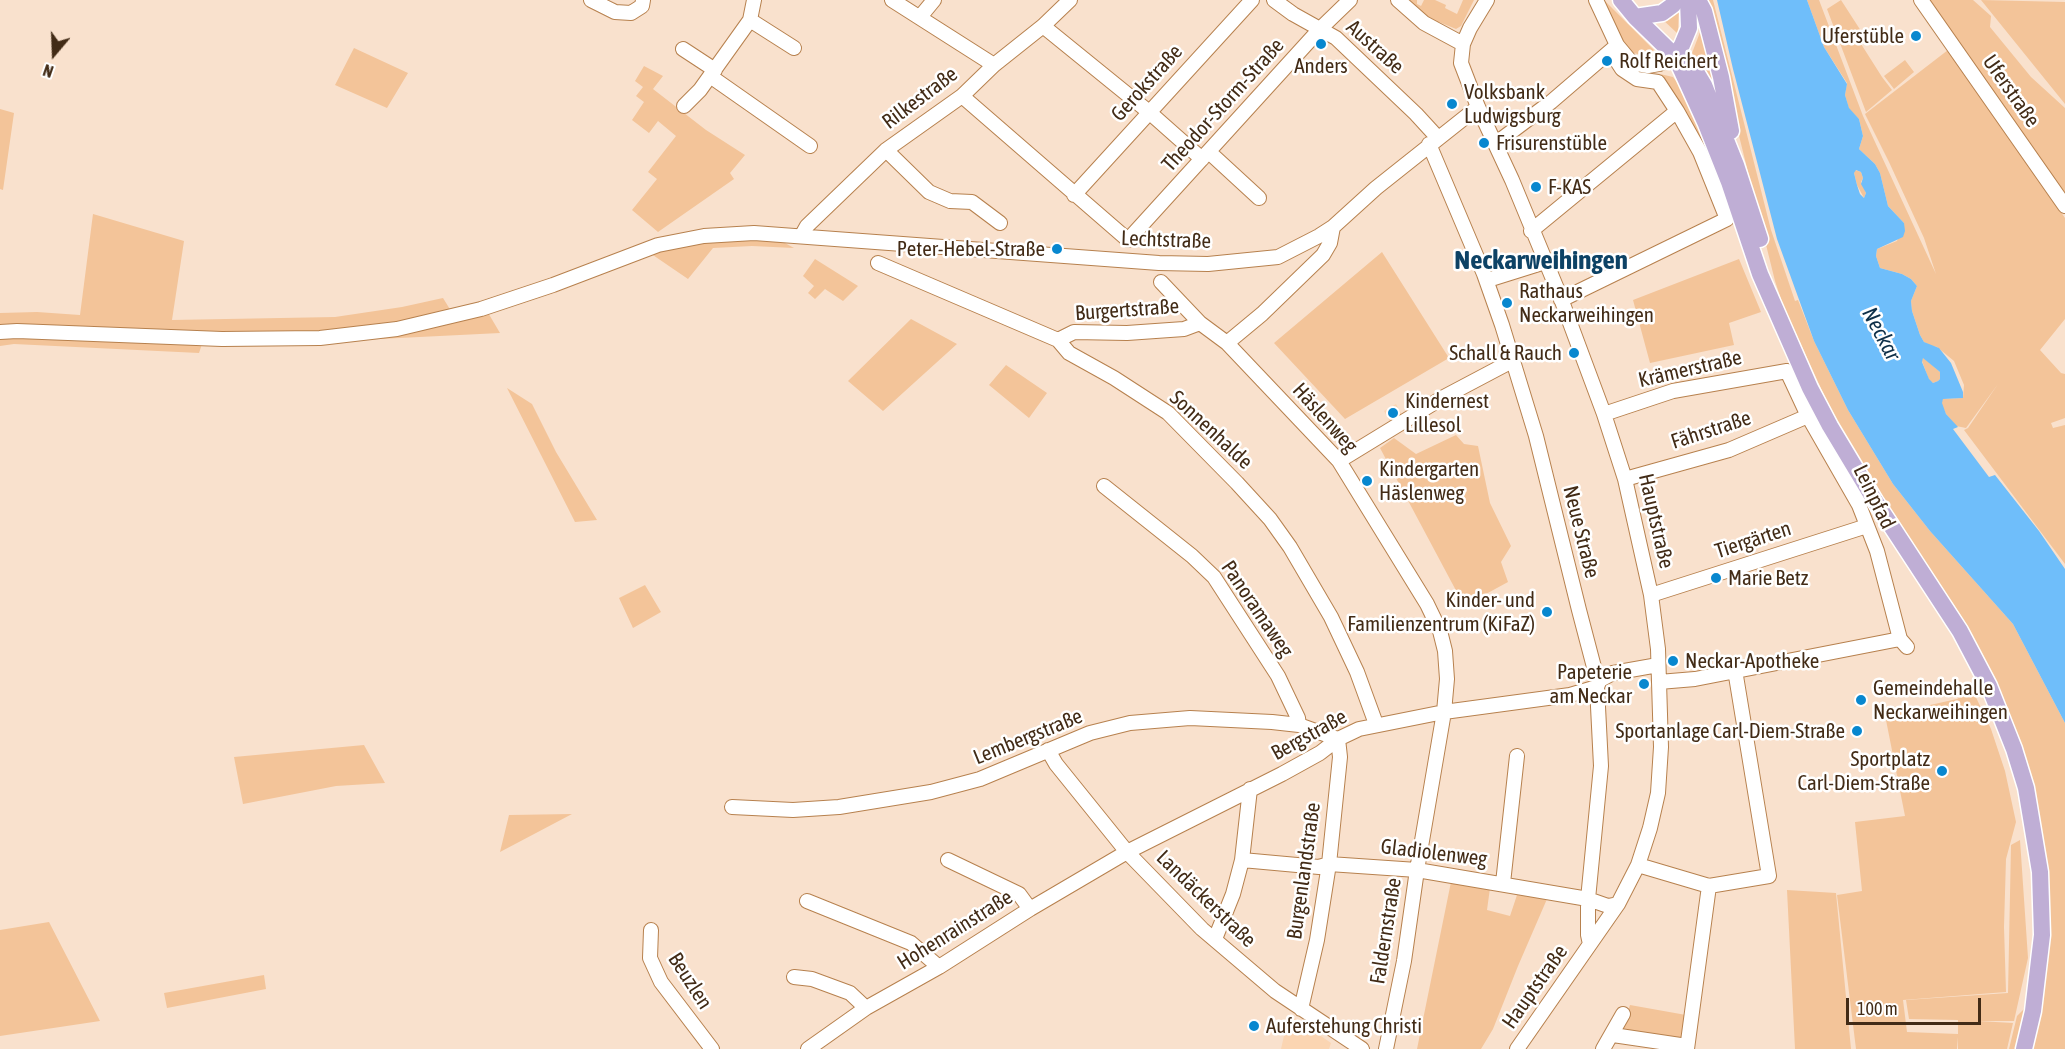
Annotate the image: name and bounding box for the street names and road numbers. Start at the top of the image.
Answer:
street label: Austraße [1341,15,1409,79]
street label: Theodor-Storm-Straße [1157,33,1289,177]
street label: Gerokstraße [1106,40,1188,126]
street label: Uferstraße [1977,50,2045,132]
street label: Rilkestraße [877,62,963,134]
street label: Lechtstraße [1121,226,1211,254]
street label: Burgertstraße [1074,294,1180,326]
street label: Krämerstraße [1636,345,1744,393]
street label: Häslenweg [1287,378,1363,458]
street label: Sonnenhalde [1165,385,1257,475]
street label: Fährstraße [1668,405,1754,455]
street label: Leinpfad [1848,461,1900,533]
street label: Hauptstraße [1633,471,1679,571]
street label: Neue Straße [1557,483,1605,581]
street label: Tiergärten [1712,516,1794,564]
street label: Panoramaweg [1216,556,1298,662]
street label: Lembergstraße [970,704,1086,770]
street label: Bergstraße [1267,704,1351,766]
street label: Burgenlandstraße [1282,801,1326,941]
street label: Gladiolenweg [1379,834,1489,872]
street label: Landäckerstraße [1151,845,1261,953]
street label: Faldernstraße [1365,876,1407,986]
street label: Hohenrainstraße [893,885,1017,975]
street label: Hauptstraße [1497,940,1573,1034]
street label: Beuzlen [662,948,718,1014]

